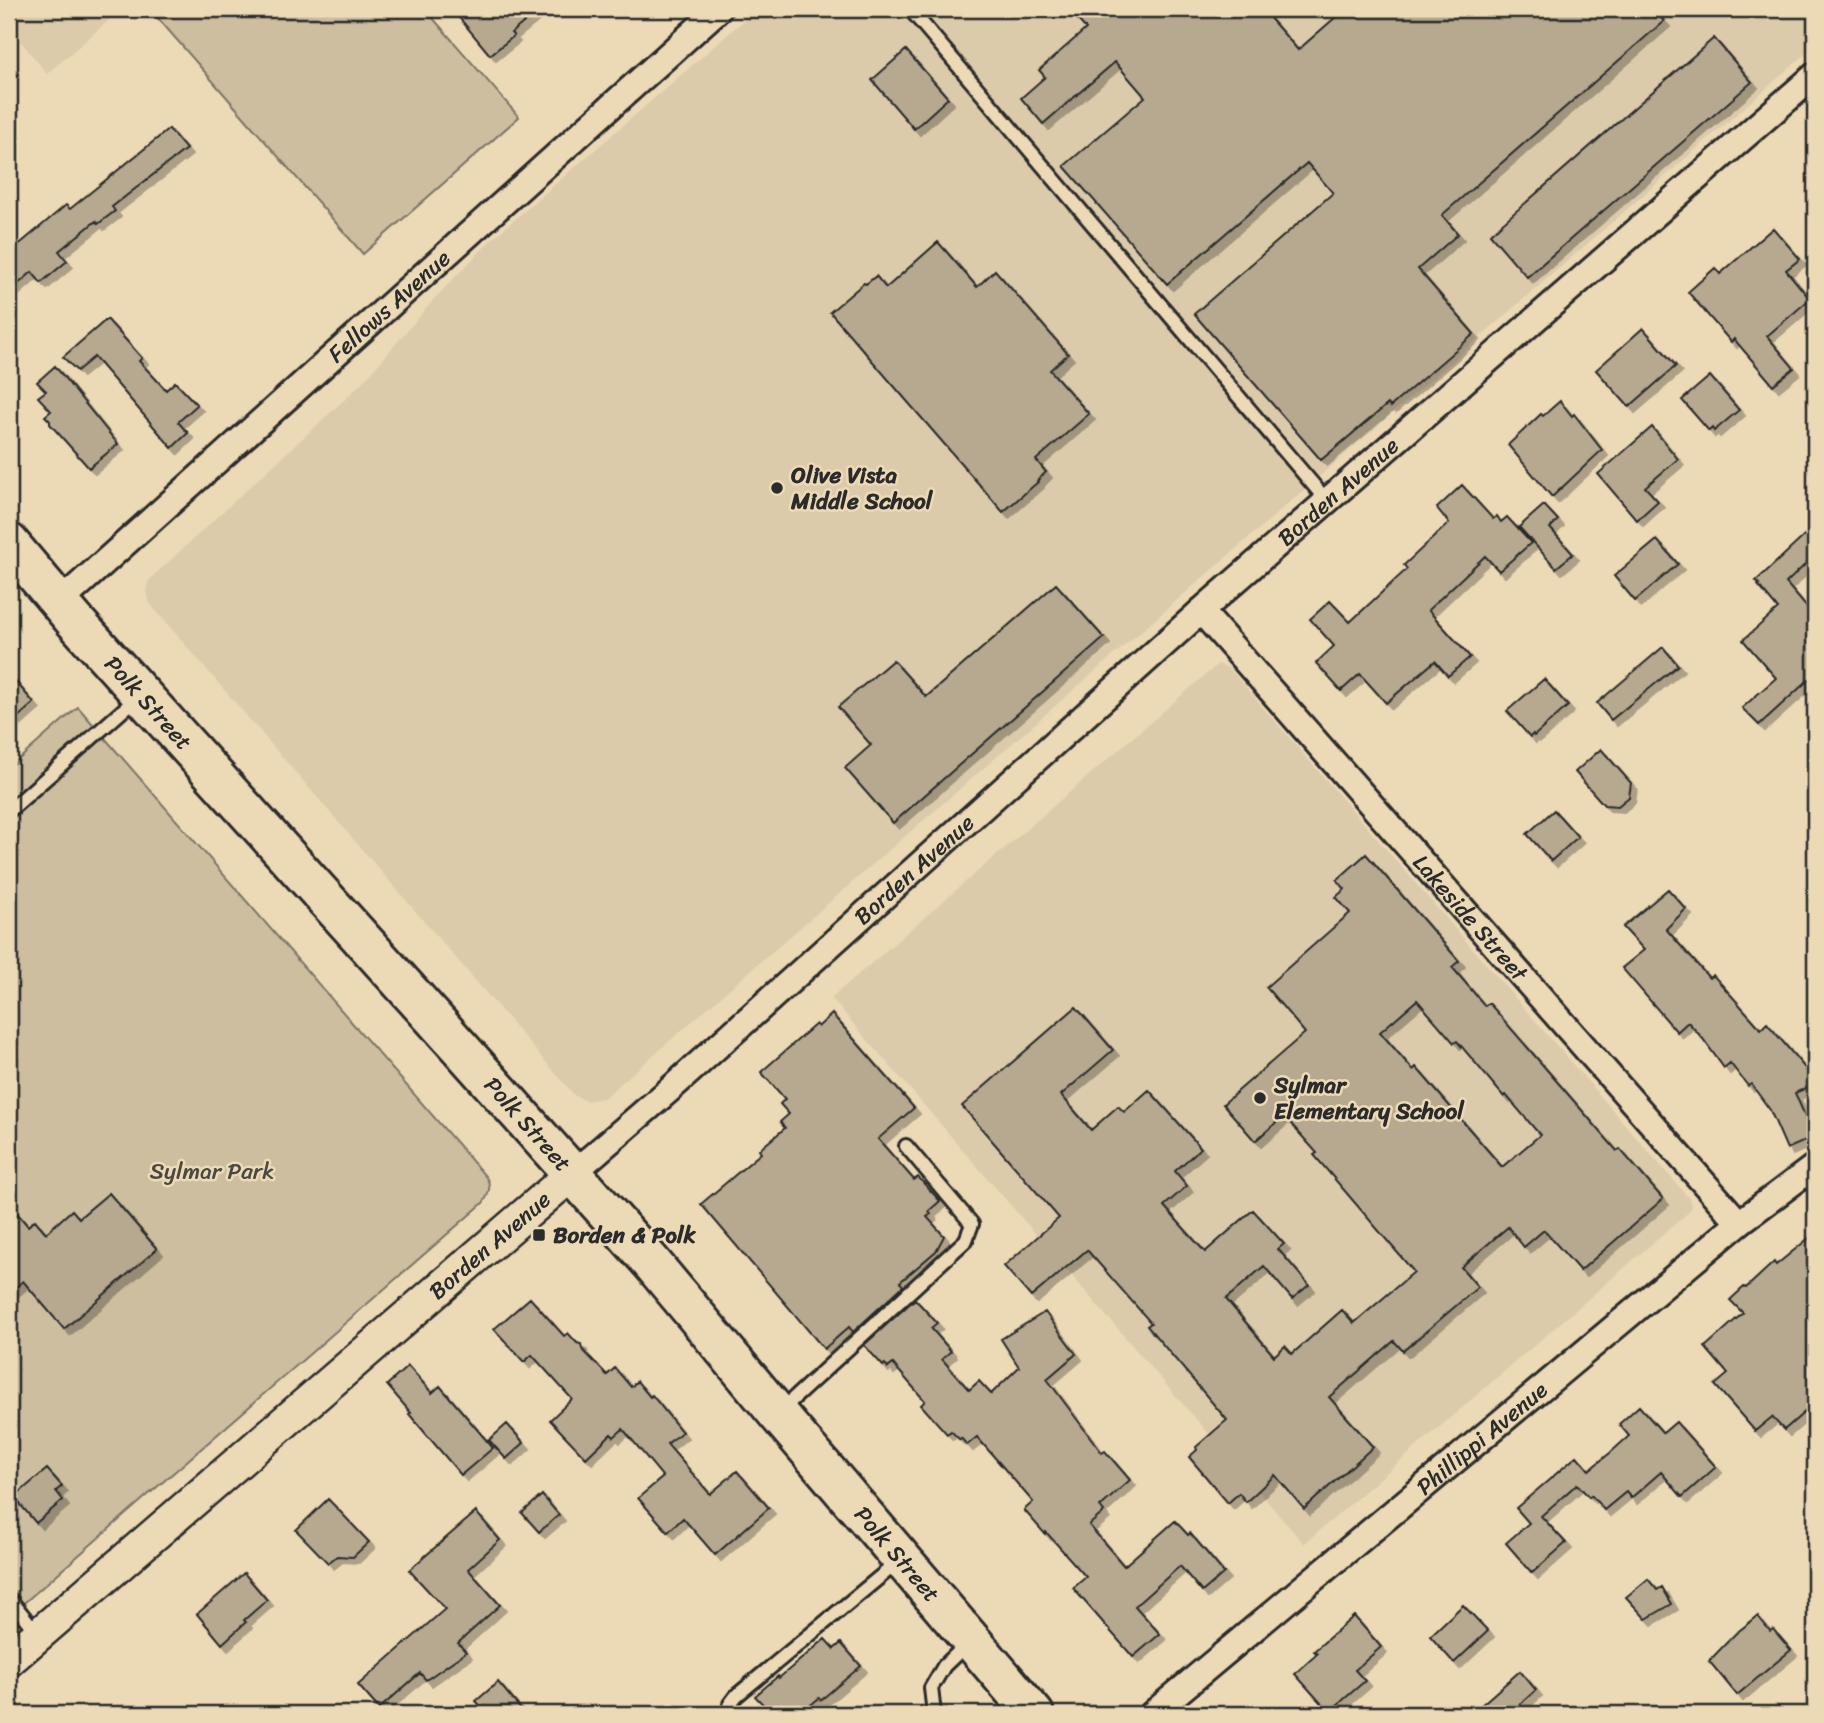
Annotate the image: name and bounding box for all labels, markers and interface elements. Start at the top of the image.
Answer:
street label: Fellows Avenue [318,239,461,374]
street label: Borden Avenue [1268,426,1409,557]
place label: Olive Vista Middle School [790,455,934,522]
marker: Olive Vista Middle School [769,480,785,496]
street label: Polk Street [94,646,203,760]
street label: Borden Avenue [844,804,985,936]
street label: Lakeside Street [1402,844,1539,992]
place label: Sylmar Elementary School [1273,1065,1465,1132]
street label: Polk Street [473,1067,582,1182]
marker: Sylmar Elementary School [1252,1090,1268,1106]
park label: Sylmar Park [150,1151,274,1192]
street label: Borden Avenue [419,1180,561,1310]
place label: Borden & Polk [553,1215,697,1256]
marker: Borden & Polk [531,1227,547,1243]
street label: Phillippi Avenue [1407,1371,1557,1506]
street label: Polk Street [843,1496,951,1612]

